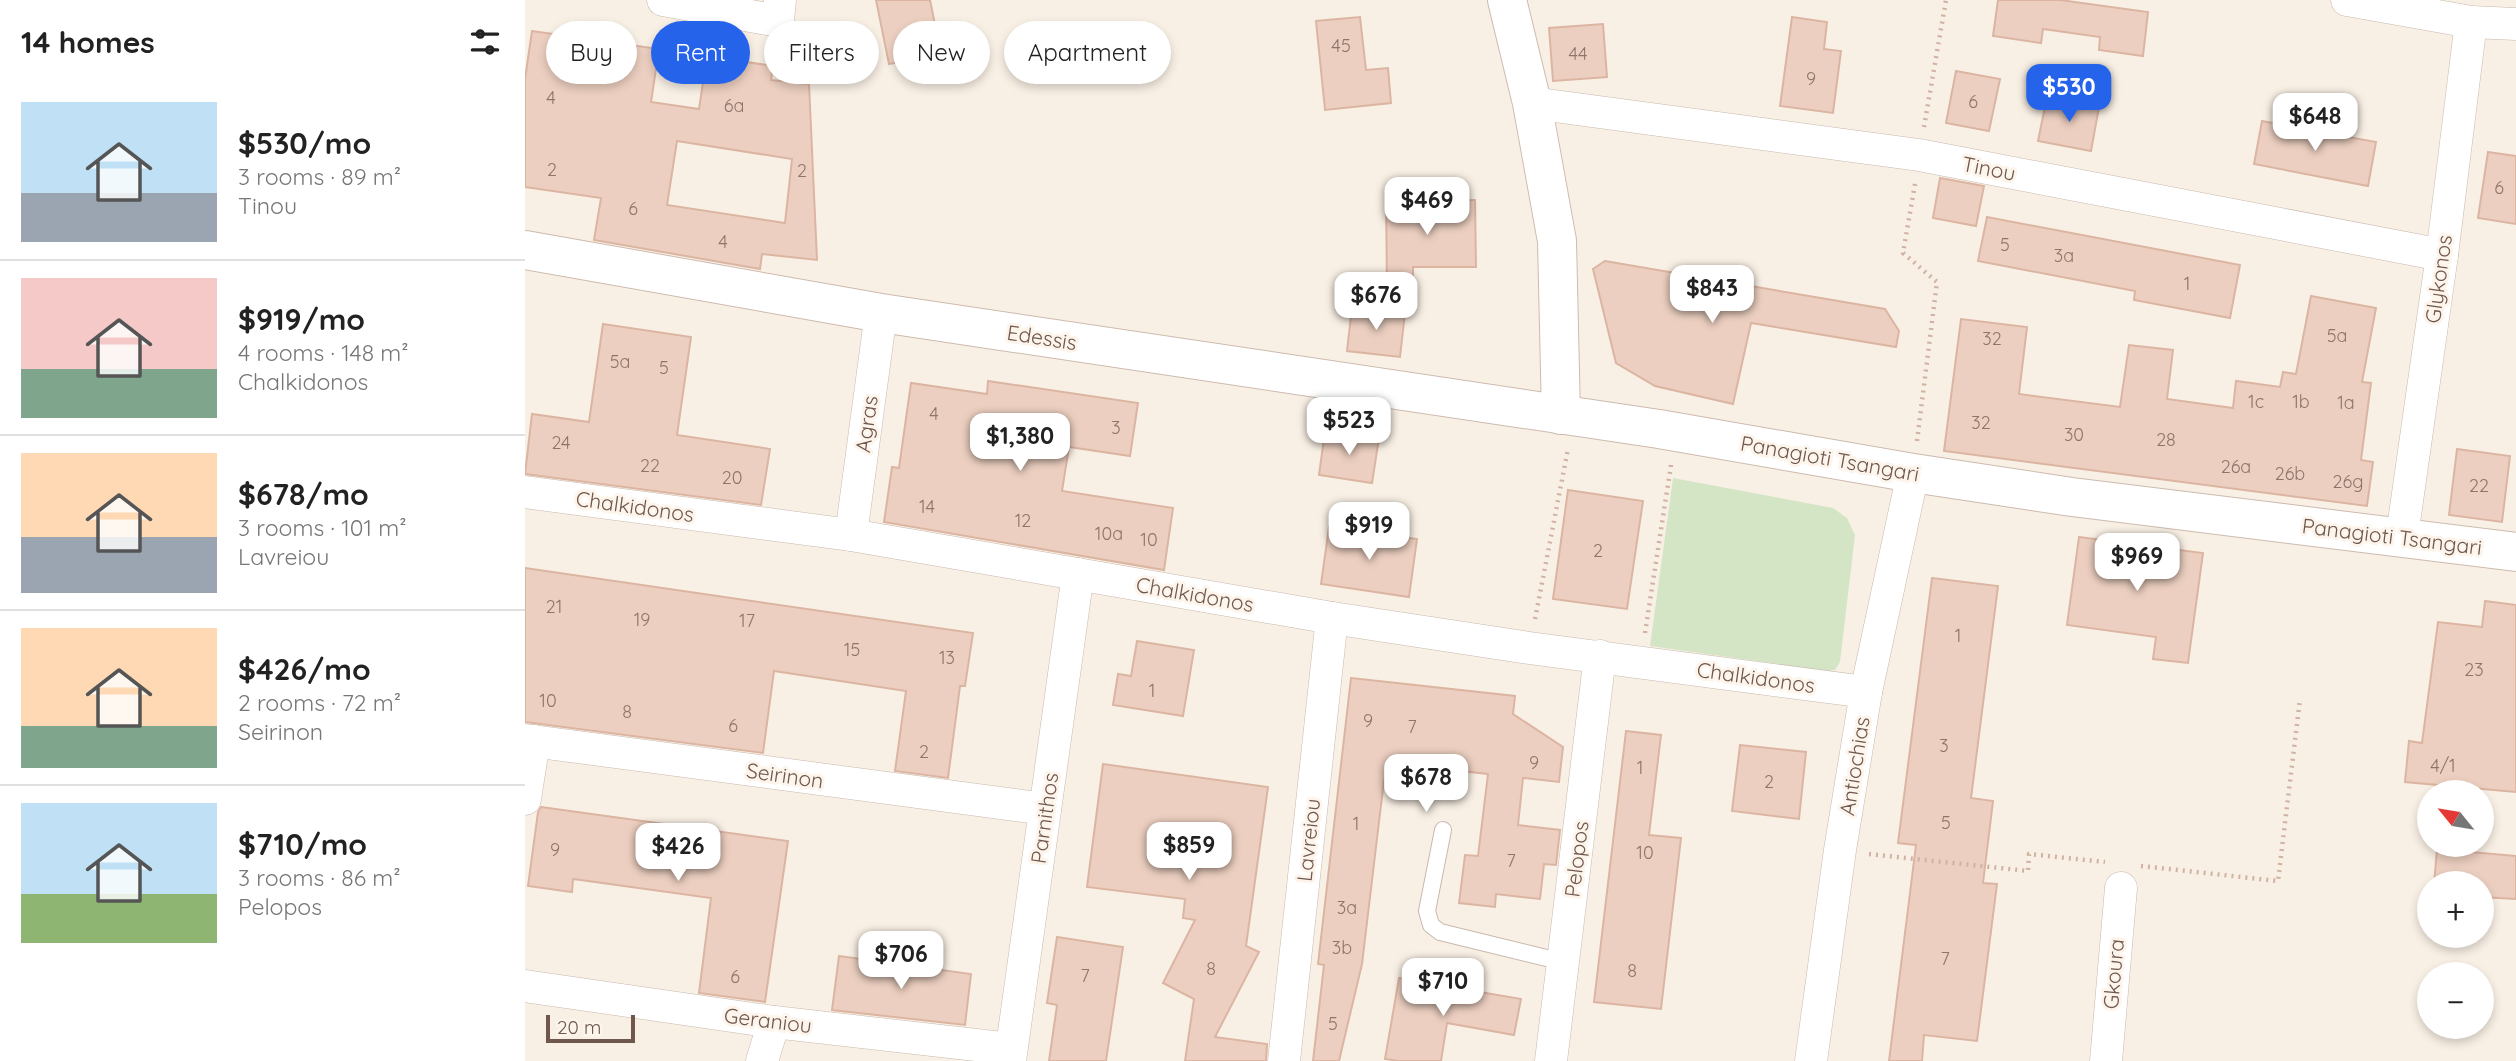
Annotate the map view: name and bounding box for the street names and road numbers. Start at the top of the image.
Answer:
street label: Tinou [1960,150,2018,186]
street label: Glykonos [2419,233,2457,325]
street label: Edessis [1005,319,1079,355]
street label: Agras [849,394,883,454]
street label: Panagioti Tsangari [1739,429,1921,487]
street label: Chalkidonos [574,485,696,527]
street label: Panagioti Tsangari [2301,512,2483,560]
street label: Chalkidonos [1134,571,1256,617]
street label: Chalkidonos [1695,656,1817,698]
street label: Antiochias [1833,715,1875,817]
street label: Seirinon [745,757,825,793]
street label: Parnithos [1025,771,1063,865]
street label: Lavreiou [1291,797,1325,883]
street label: Pelopos [1558,819,1594,899]
street label: Gkoura [2097,938,2129,1010]
street label: Geraniou [723,1002,813,1038]

